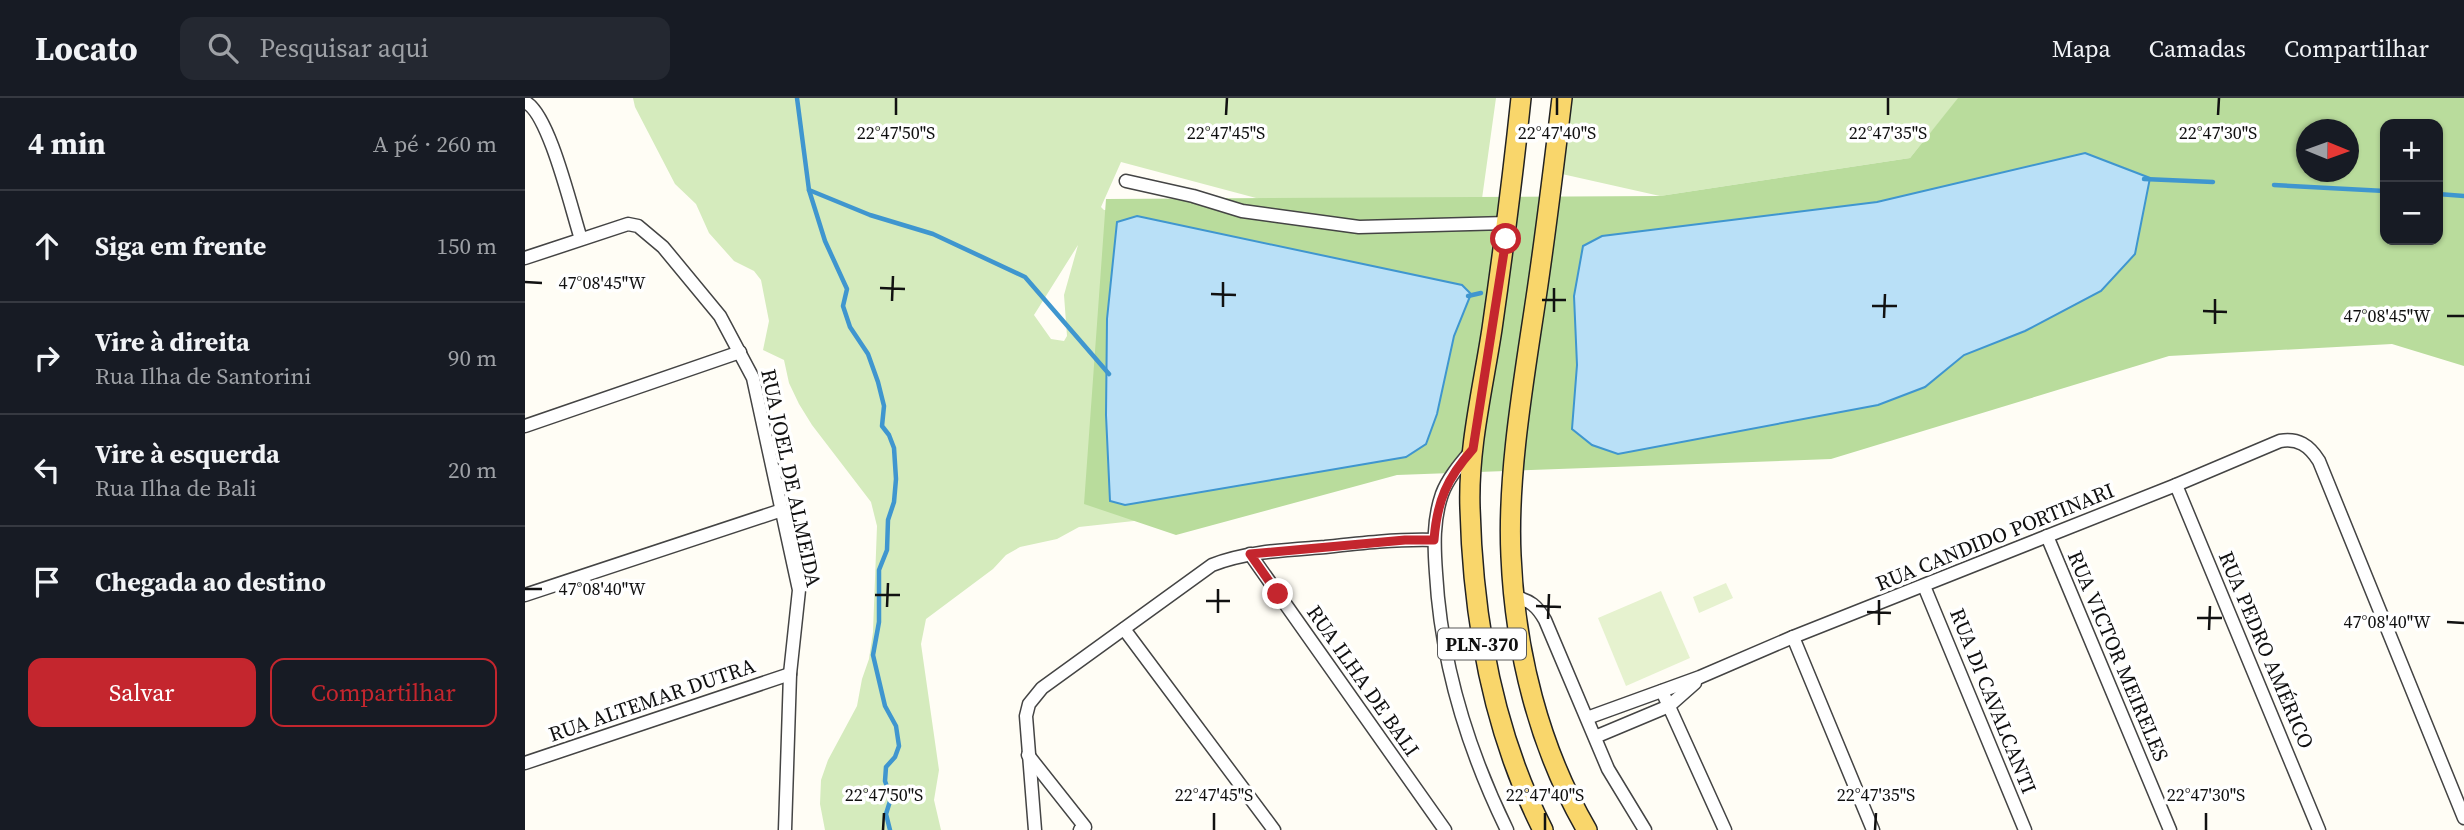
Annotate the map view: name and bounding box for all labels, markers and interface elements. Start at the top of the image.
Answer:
search box [180,17,670,80]
text: Locato [35,26,138,71]
icon: search [204,29,242,67]
text: Pesquisar aqui [260,30,428,66]
text: Mapa [2052,32,2111,65]
text: Camadas [2149,32,2246,65]
text: Compartilhar [2284,32,2429,65]
north arrow [2296,119,2359,182]
map controls [2380,119,2443,245]
button: + [2380,119,2443,182]
text: 22°47'50"S [857,120,935,145]
text: 22°47'45"S [1187,120,1265,145]
text: 22°47'40"S [1518,120,1596,145]
text: 22°47'35"S [1849,120,1927,145]
text: 22°47'30"S [2179,120,2257,145]
text: 4 min [28,123,106,164]
text: A pé · 260 m [373,128,497,160]
button: − [2380,182,2443,245]
route start [1490,223,1521,254]
icon: ahead [28,227,66,265]
text: Siga em frente [95,228,266,264]
text: 150 m [436,230,497,262]
text: 47°08'45"W [559,270,646,295]
text: 47°08'45"W [2344,303,2431,328]
text: Vire à direita [95,324,250,360]
icon: right [28,339,66,377]
text: 90 m [448,342,497,374]
text: Rua Ilha de Santorini [95,360,311,392]
street label: RUA JOEL DE ALMEIDA [754,366,829,590]
text: Vire à esquerda [95,436,280,472]
icon: left [28,451,66,489]
text: 20 m [448,454,497,486]
text: Rua Ilha de Bali [95,472,256,504]
street label: RUA CANDIDO PORTINARI [1871,475,2118,598]
street label: RUA VICTOR MEIRELES [2061,546,2176,766]
street label: RUA PEDRO AMÉRICO [2212,547,2321,753]
icon: arrive [28,563,66,601]
text: Chegada ao destino [95,564,326,600]
text: 47°08'40"W [559,576,646,601]
route end [1262,578,1293,609]
street label: RUA ILHA DE BALI [1300,599,1427,762]
street label: RUA DI CAVALCANTI [1943,604,2044,798]
text: 47°08'40"W [2344,609,2431,634]
road number: PLN-370 [1438,628,1526,660]
street label: RUA ALTEMAR DUTRA [545,651,759,749]
button: Salvar [28,658,256,727]
button: Compartilhar [270,658,497,727]
text: 22°47'50"S [845,782,923,807]
text: 22°47'45"S [1175,782,1253,807]
text: 22°47'40"S [1506,782,1584,807]
text: 22°47'35"S [1837,782,1915,807]
text: 22°47'30"S [2167,782,2245,807]

